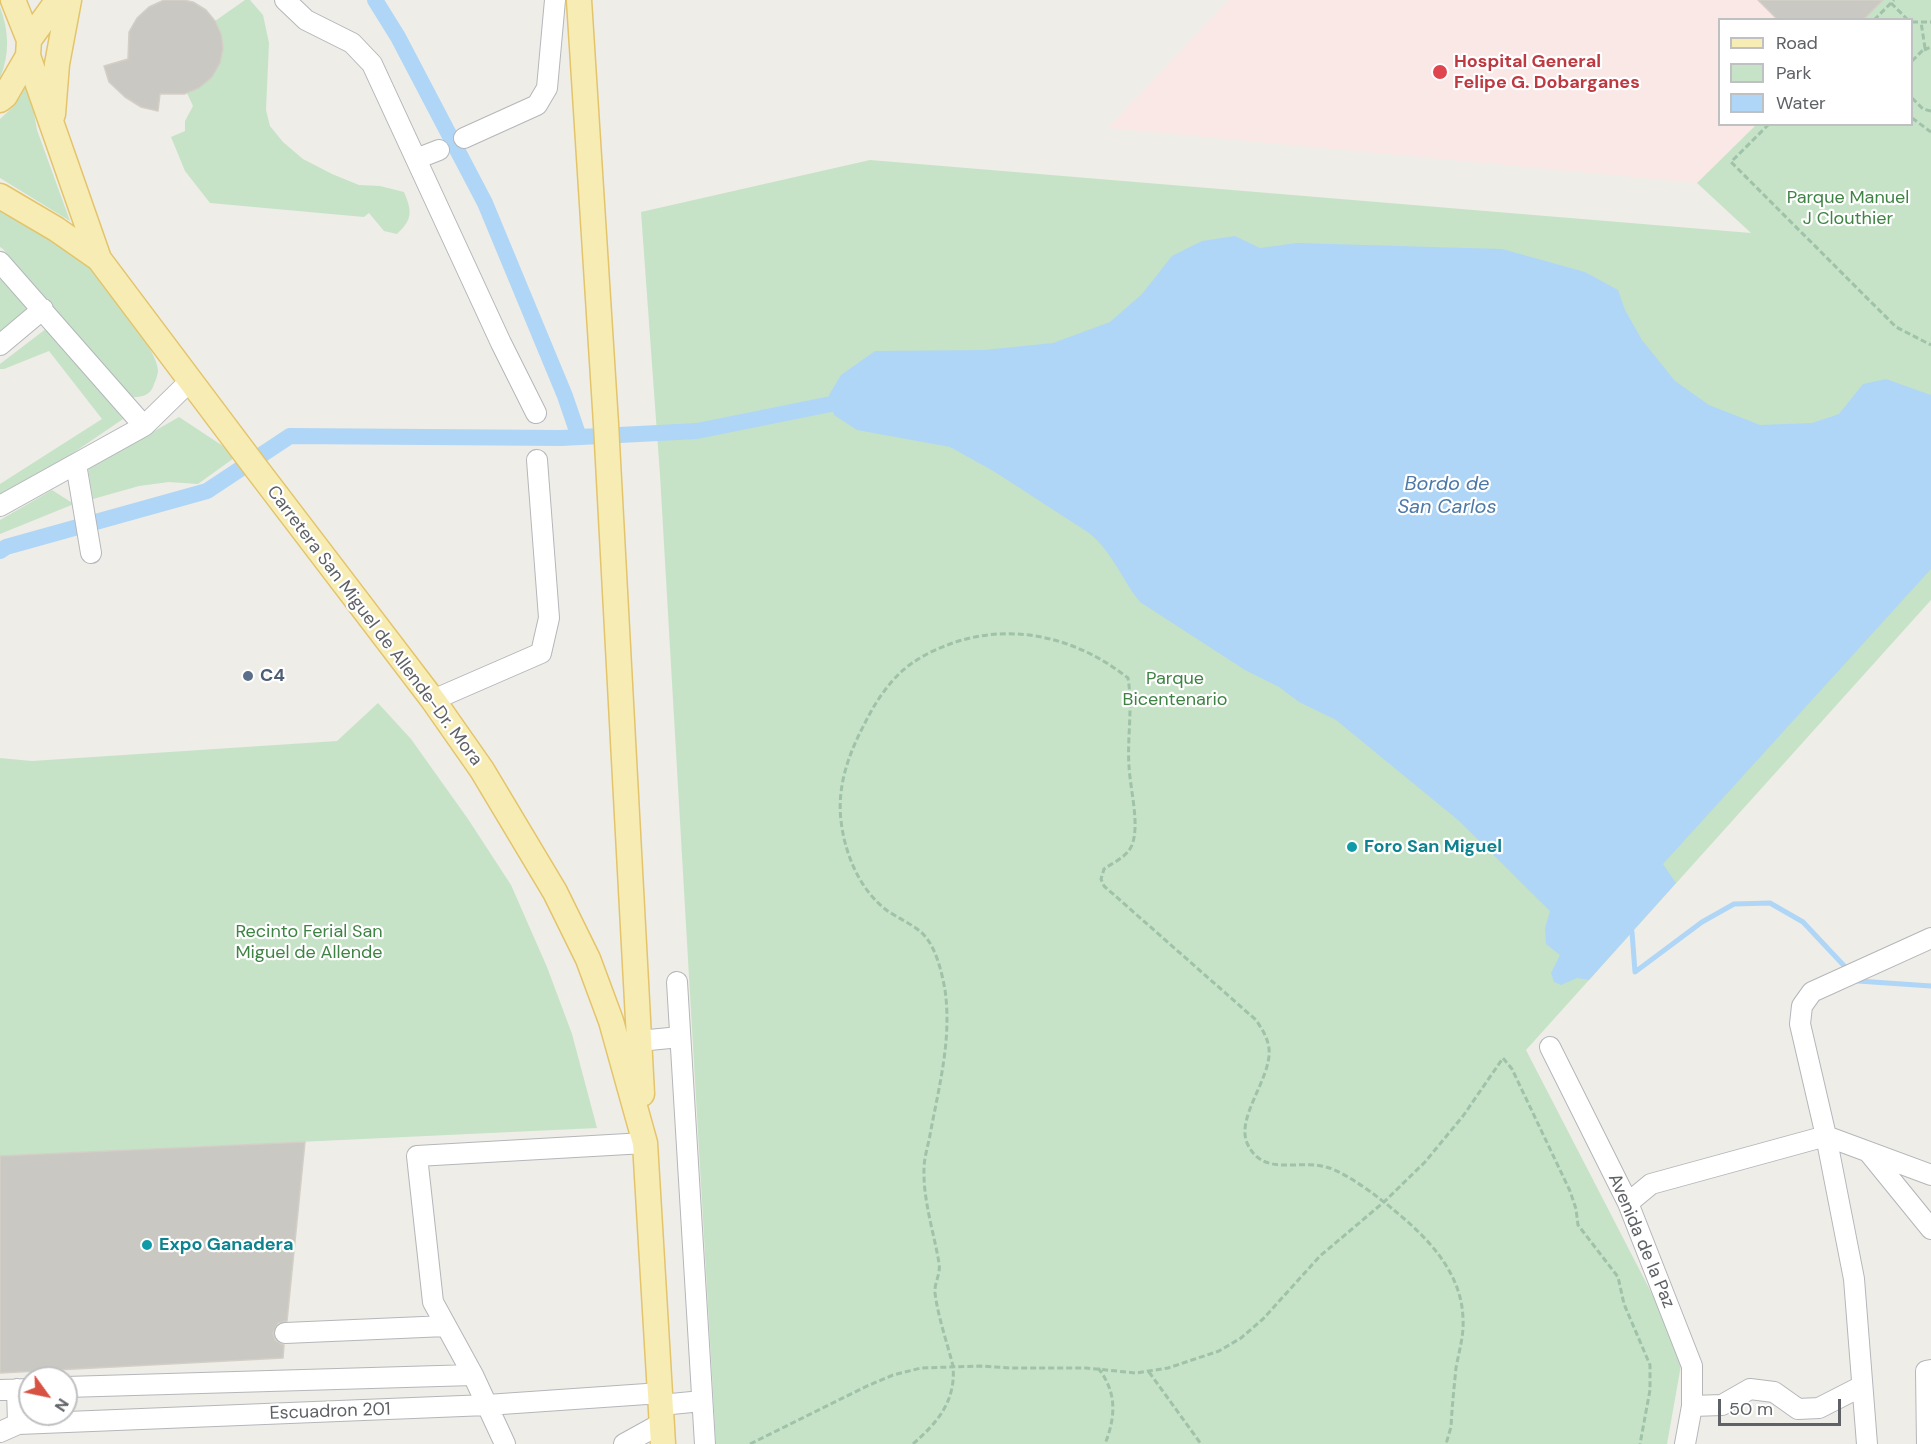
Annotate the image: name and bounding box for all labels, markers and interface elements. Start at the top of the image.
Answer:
legend [1718,18,1913,126]
text: Road [1776,31,1818,55]
place label: Hospital General Felipe G. Dobarganes [1454,51,1640,94]
text: Park [1776,61,1812,85]
marker: Hospital General Felipe G. Dobarganes [1431,63,1449,81]
text: Water [1776,91,1826,115]
park label: Parque Manuel J Clouthier [1787,187,1909,230]
water label: Bordo de San Carlos [1397,473,1497,520]
street label: Carretera San Miguel de Allende-Dr. Mora [262,482,486,770]
place label: C4 [260,665,285,687]
park label: Parque Bicentenario [1123,668,1227,710]
marker: C4 [241,669,255,683]
place label: Foro San Miguel [1364,836,1502,858]
marker: Foro San Miguel [1345,840,1359,854]
park label: Recinto Ferial San Miguel de Allende [235,921,383,964]
street label: Avenida de la Paz [1603,1171,1679,1311]
place label: Expo Ganadera [159,1234,294,1256]
marker: Expo Ganadera [140,1238,154,1252]
north arrow [18,1366,78,1426]
scale bar [1721,1387,1844,1425]
text: N [50,1394,74,1416]
text: 50 m [1729,1397,1773,1421]
street label: Escuadron 201 [269,1399,391,1425]

